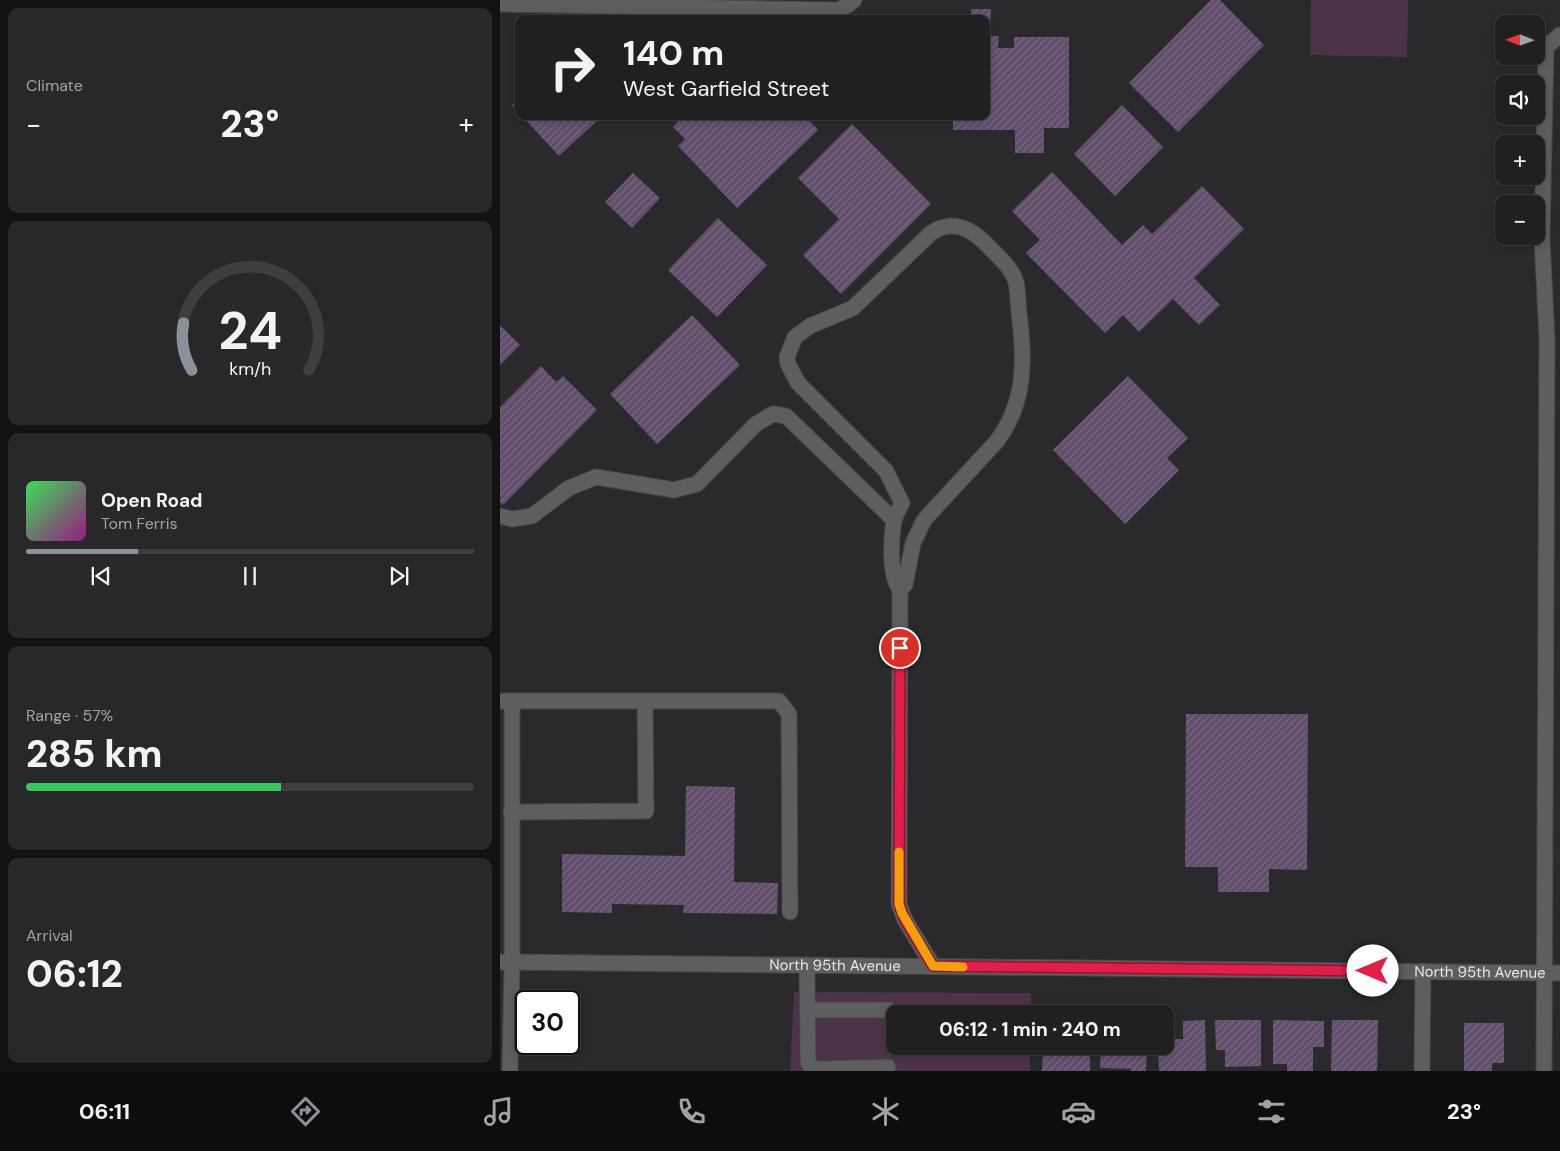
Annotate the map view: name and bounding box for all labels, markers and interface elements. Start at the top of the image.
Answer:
north arrow [1495,15,1545,65]
map controls [1495,15,1545,245]
text: 140 m [623,30,724,76]
icon: right [540,35,605,100]
text: West Garfield Street [623,74,829,103]
text: Climate [26,75,83,96]
button: sound [1495,75,1545,125]
text: 23° [221,99,279,149]
text: − [26,106,41,143]
text: + [459,106,474,143]
button: + [1495,135,1545,185]
button: − [1495,195,1545,245]
text: 24 [218,297,282,365]
text: km/h [229,357,271,381]
text: Open Road [101,488,203,513]
text: Tom Ferris [101,513,178,534]
icon: previous [87,562,115,590]
icon: pause [236,562,264,590]
icon: next [385,562,413,590]
pin [879,627,921,669]
icon: arrive [886,634,914,662]
text: Range · 57% [26,705,113,726]
text: 285 km [26,729,163,779]
text: Arrival [26,925,73,946]
position arrow [1346,944,1398,996]
text: 06:12 [26,949,123,999]
street label: North 95th Avenue [769,955,901,976]
street label: North 95th Avenue [1414,961,1546,983]
speed limit sign: 30 [515,990,580,1055]
text: 06:12 · 1 min · 240 m [939,1017,1121,1042]
icon: directions [288,1094,323,1129]
icon: music [481,1094,516,1129]
icon: phone [674,1094,709,1129]
icon: climate [868,1094,903,1129]
icon: car [1061,1094,1096,1129]
icon: filters [1254,1094,1289,1129]
text: 06:11 [79,1097,130,1126]
text: 23° [1447,1097,1481,1126]

